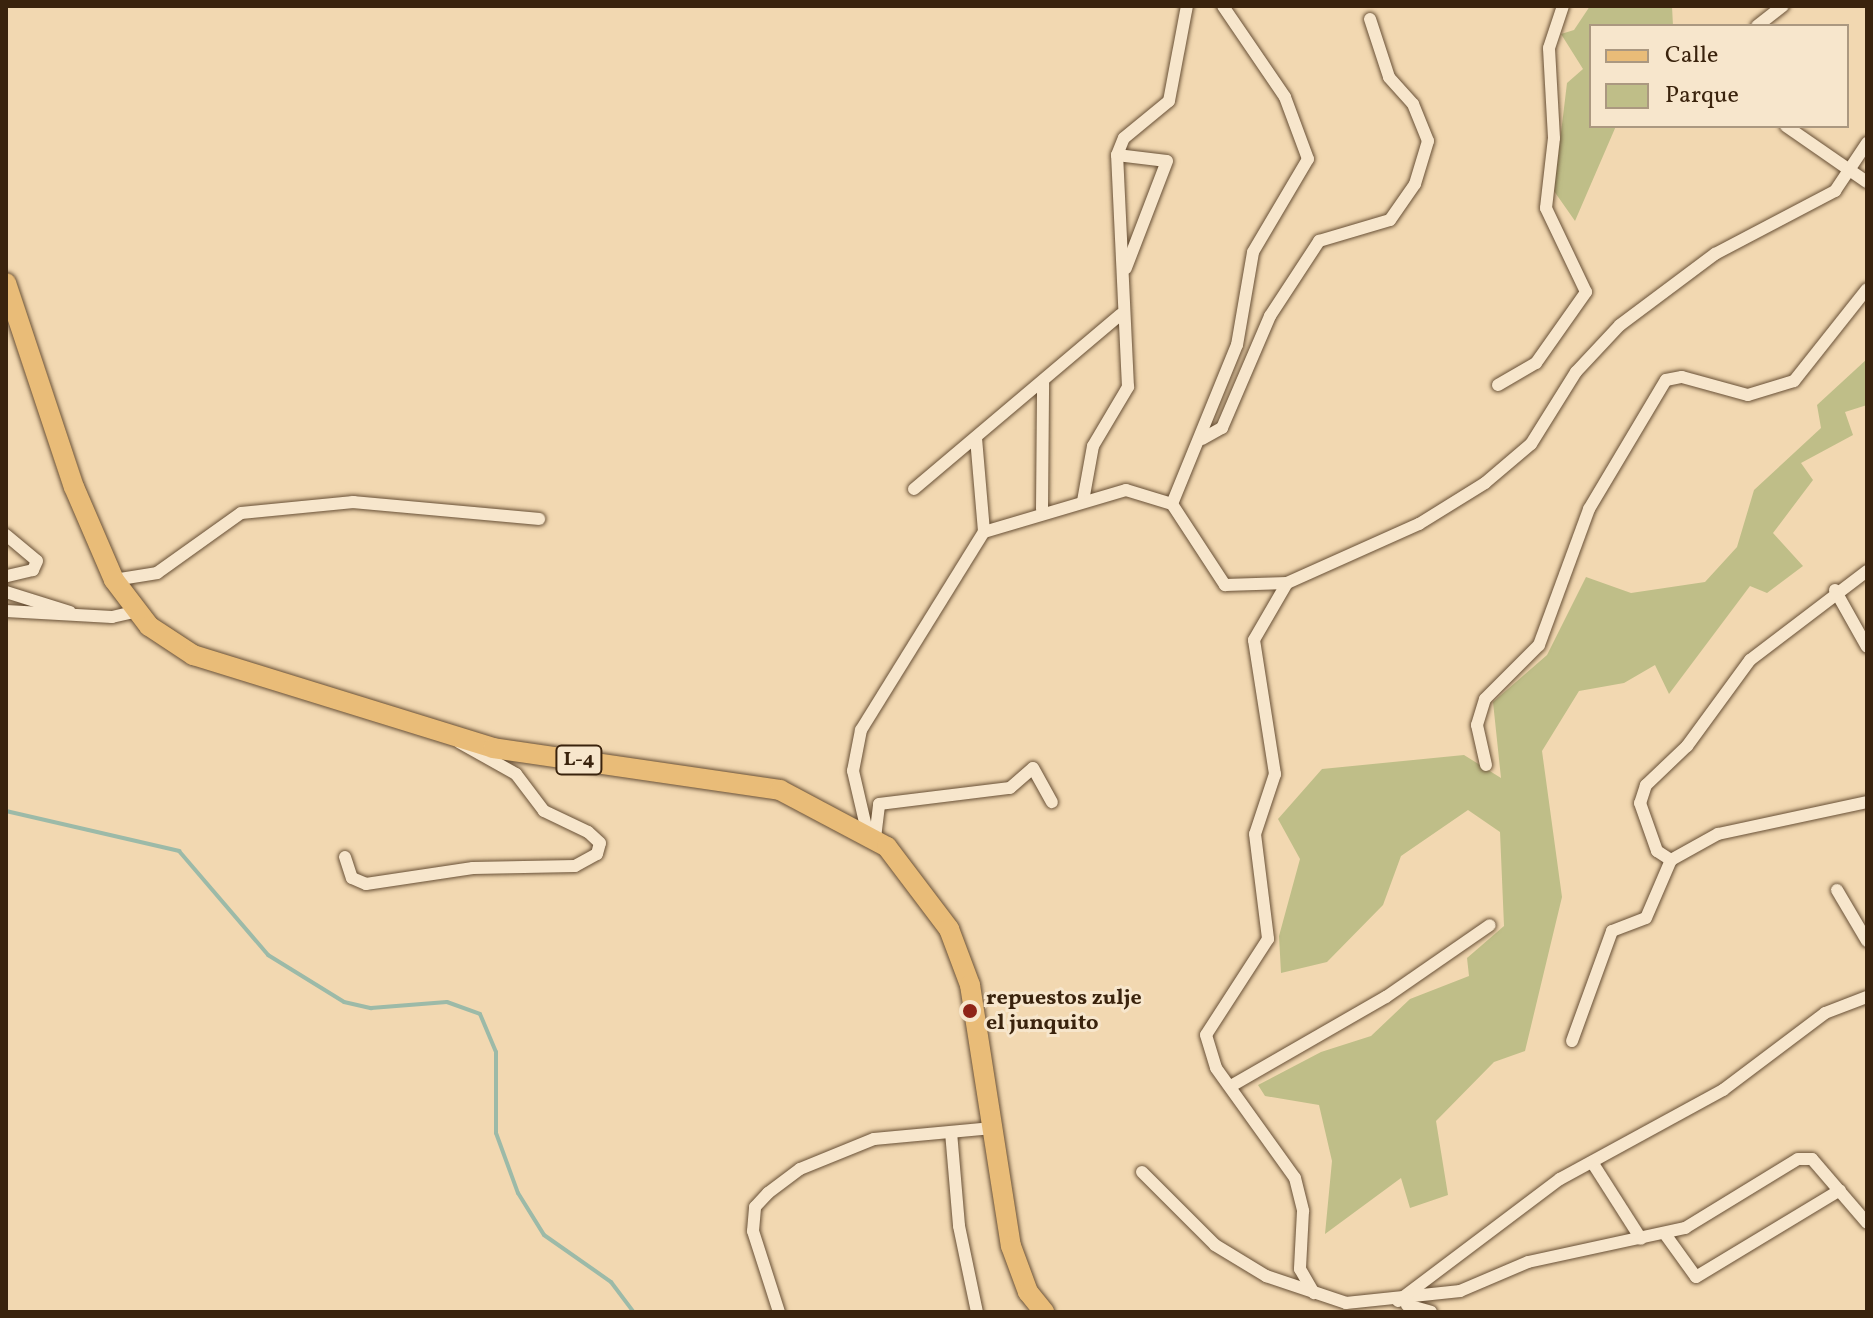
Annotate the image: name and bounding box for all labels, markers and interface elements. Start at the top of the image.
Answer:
legend [1589,24,1849,128]
text: Calle [1665,39,1718,73]
text: Parque [1665,79,1739,113]
road number: L-4 [555,744,603,776]
place label: repuestos zulje el junquito [986,985,1142,1036]
marker: repuestos zulje el junquito [961,1002,979,1020]

